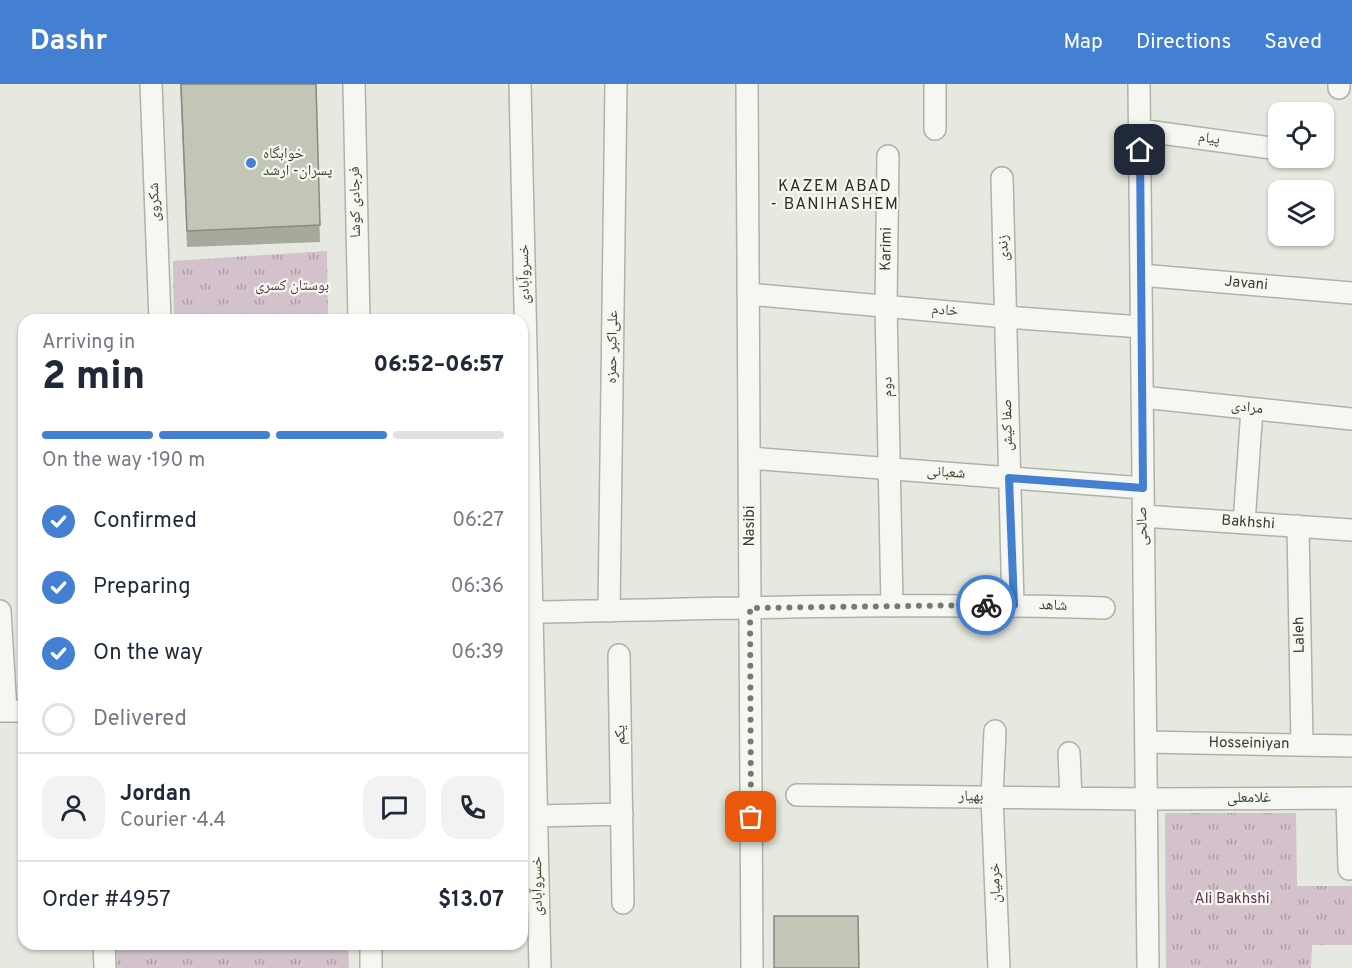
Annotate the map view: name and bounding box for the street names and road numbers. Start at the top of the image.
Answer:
street label: پیام [1197,128,1221,150]
street label: فرجادی کوشا [346,166,366,238]
street label: شکروی [145,182,165,222]
street label: Karimi [877,227,897,271]
street label: زندی [994,234,1014,261]
street label: خسروآبادی [515,244,535,304]
street label: Javani [1223,273,1269,295]
street label: خادم [931,300,960,322]
street label: علی‌اکبر حمزه [603,310,623,384]
street label: دوم [878,377,898,397]
street label: مرادی [1230,397,1264,419]
street label: صفا کیش [998,399,1018,451]
street label: شعبانی [926,462,966,484]
street label: Nasibi [741,505,760,547]
street label: صالحی [1133,506,1153,546]
street label: Bakhshi [1221,512,1275,534]
street label: شاهد [1038,596,1068,616]
street label: Laleh [1290,616,1310,654]
street label: یکم [611,725,631,745]
street label: Hosseiniyan [1208,734,1290,754]
street label: بهیار [957,787,984,807]
street label: غلامعلی [1227,789,1271,808]
street label: خسروآبادی [528,856,548,916]
street label: خرمیان [986,862,1006,904]

